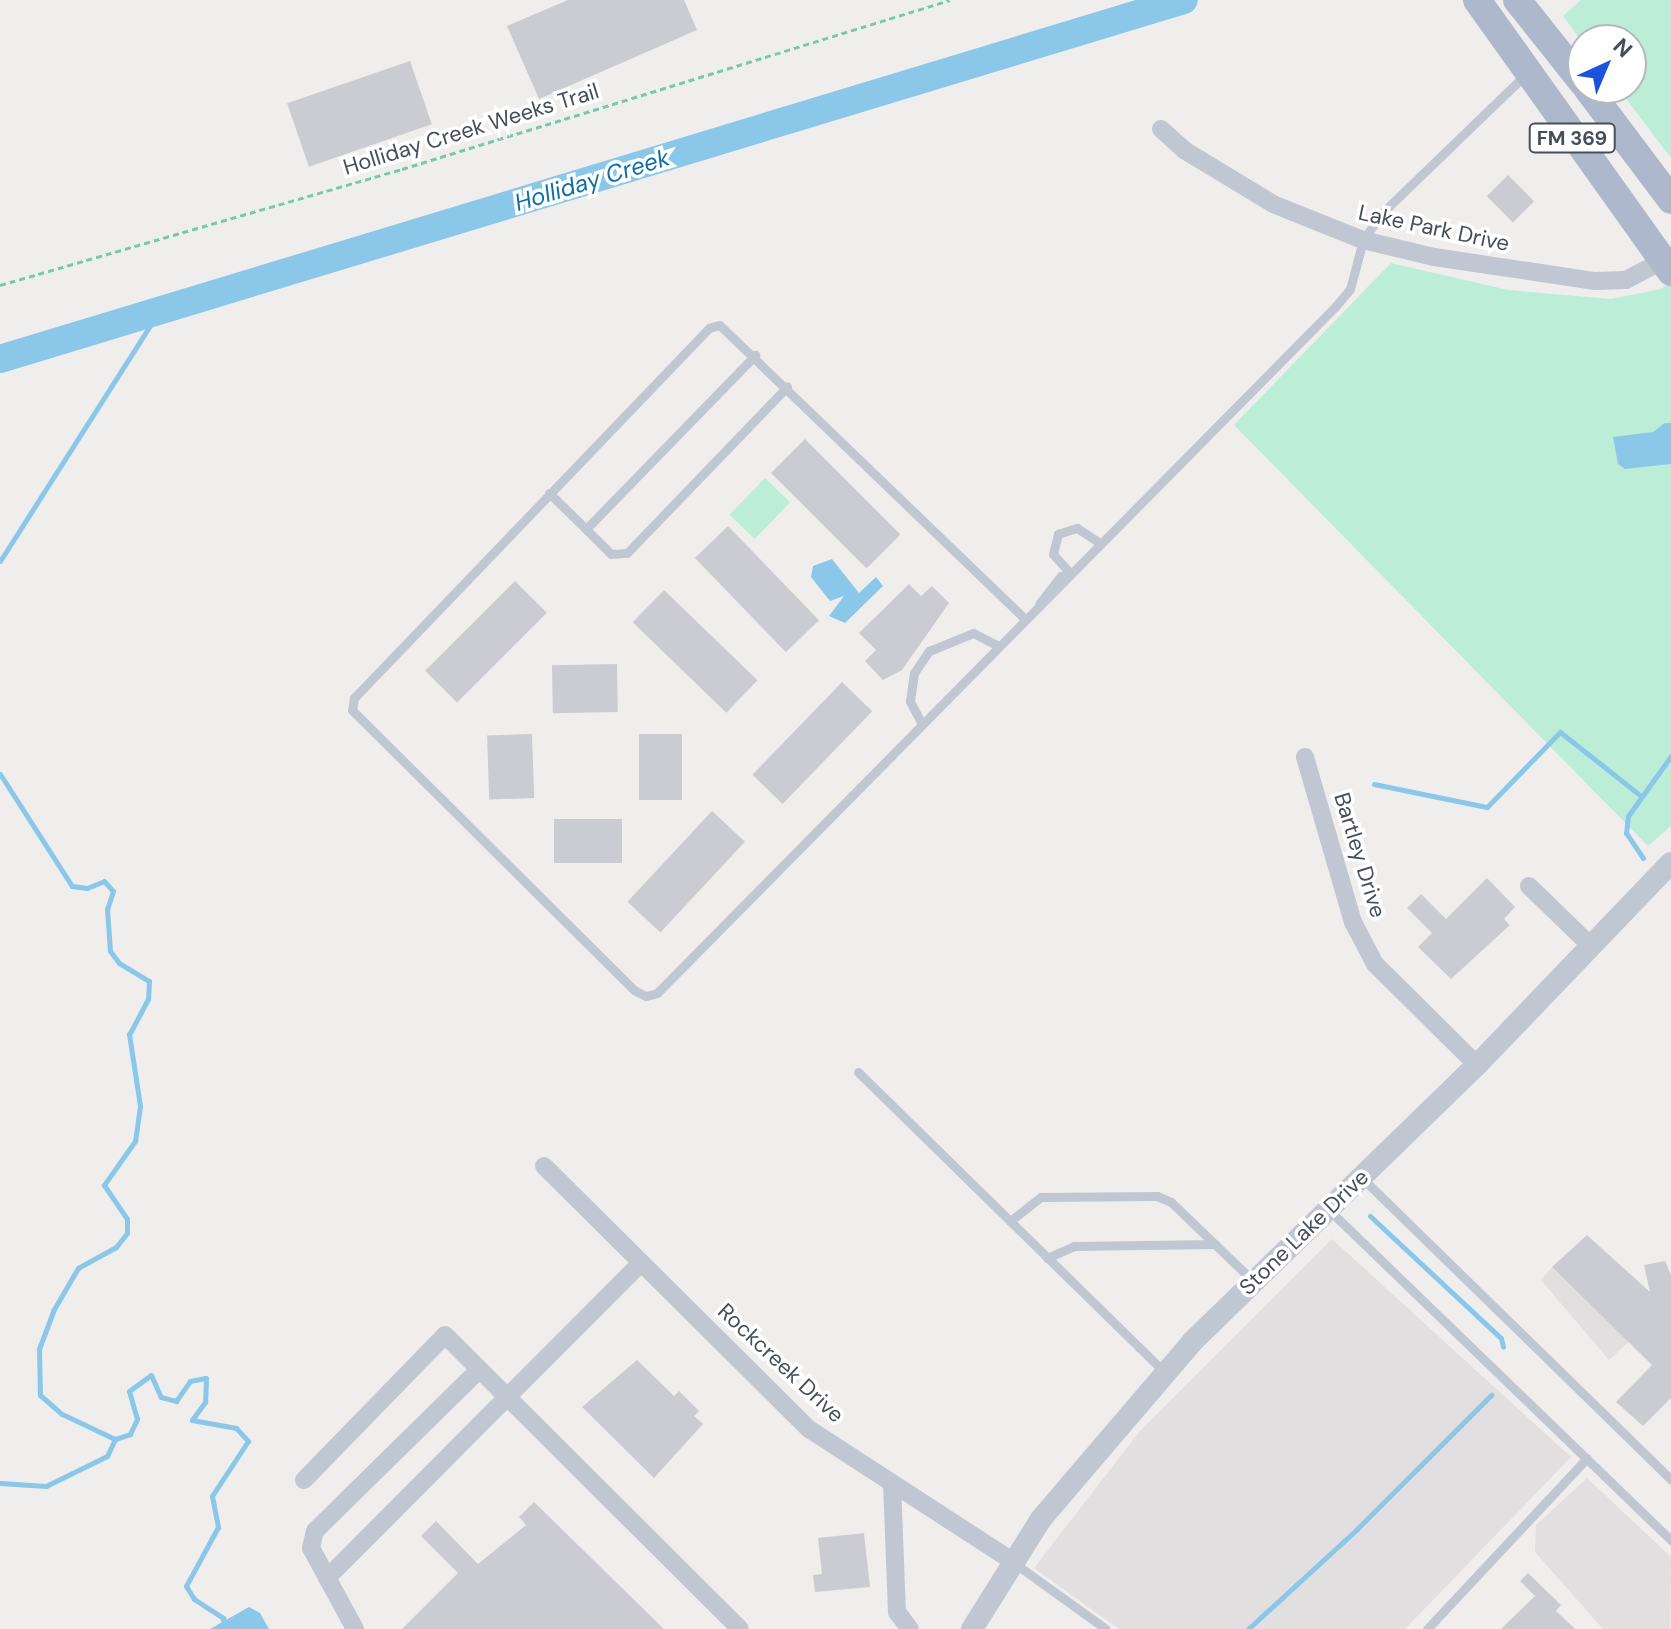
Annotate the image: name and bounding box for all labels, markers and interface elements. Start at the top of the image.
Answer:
north arrow [1567,24,1647,104]
text: N [1607,32,1638,64]
street label: Holliday Creek Weeks Trail [340,77,602,181]
road number: FM 369 [1528,122,1616,154]
water label: Holliday Creek [511,143,673,217]
street label: Lake Park Drive [1356,199,1512,257]
street label: Bartley Drive [1328,789,1392,921]
street label: Stone Lake Drive [1234,1164,1374,1300]
street label: Rockcreek Drive [713,1298,849,1428]

